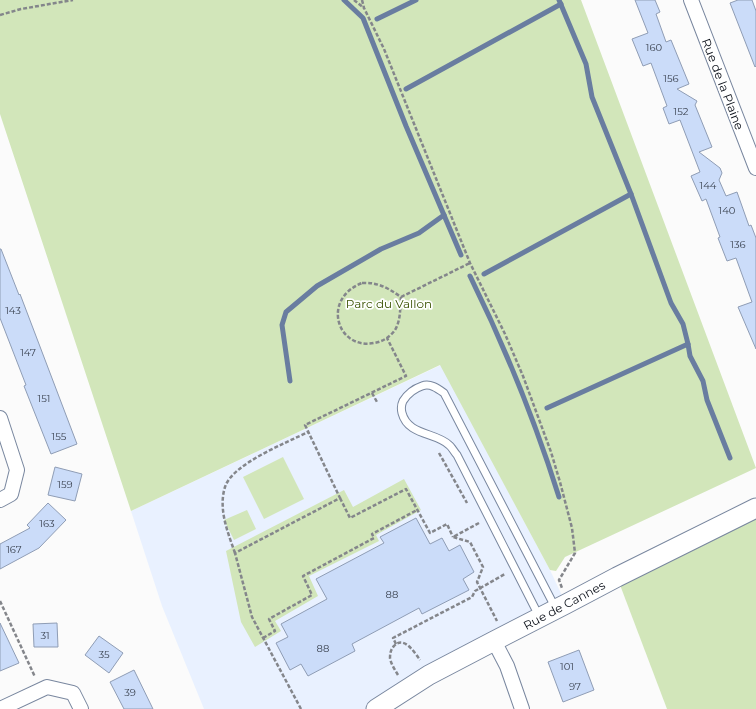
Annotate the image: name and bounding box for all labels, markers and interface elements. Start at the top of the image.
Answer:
street label: Rue de la Plaine [699,36,747,132]
house number: 160 [646,41,663,54]
house number: 156 [663,72,679,85]
house number: 152 [674,105,689,118]
house number: 144 [700,179,717,192]
house number: 140 [719,204,736,217]
house number: 136 [730,238,746,251]
park label: Parc du Vallon [346,296,432,311]
house number: 143 [5,304,21,317]
house number: 147 [20,346,36,359]
house number: 151 [38,392,50,405]
house number: 155 [52,430,67,443]
house number: 159 [57,478,73,491]
house number: 163 [39,517,55,530]
house number: 167 [6,543,22,556]
street label: Rue de Cannes [521,577,608,633]
house number: 88 [386,588,398,601]
house number: 31 [40,629,50,642]
house number: 88 [317,642,329,655]
house number: 35 [98,648,110,661]
house number: 101 [560,660,574,673]
house number: 97 [569,680,581,693]
house number: 39 [124,686,136,699]

